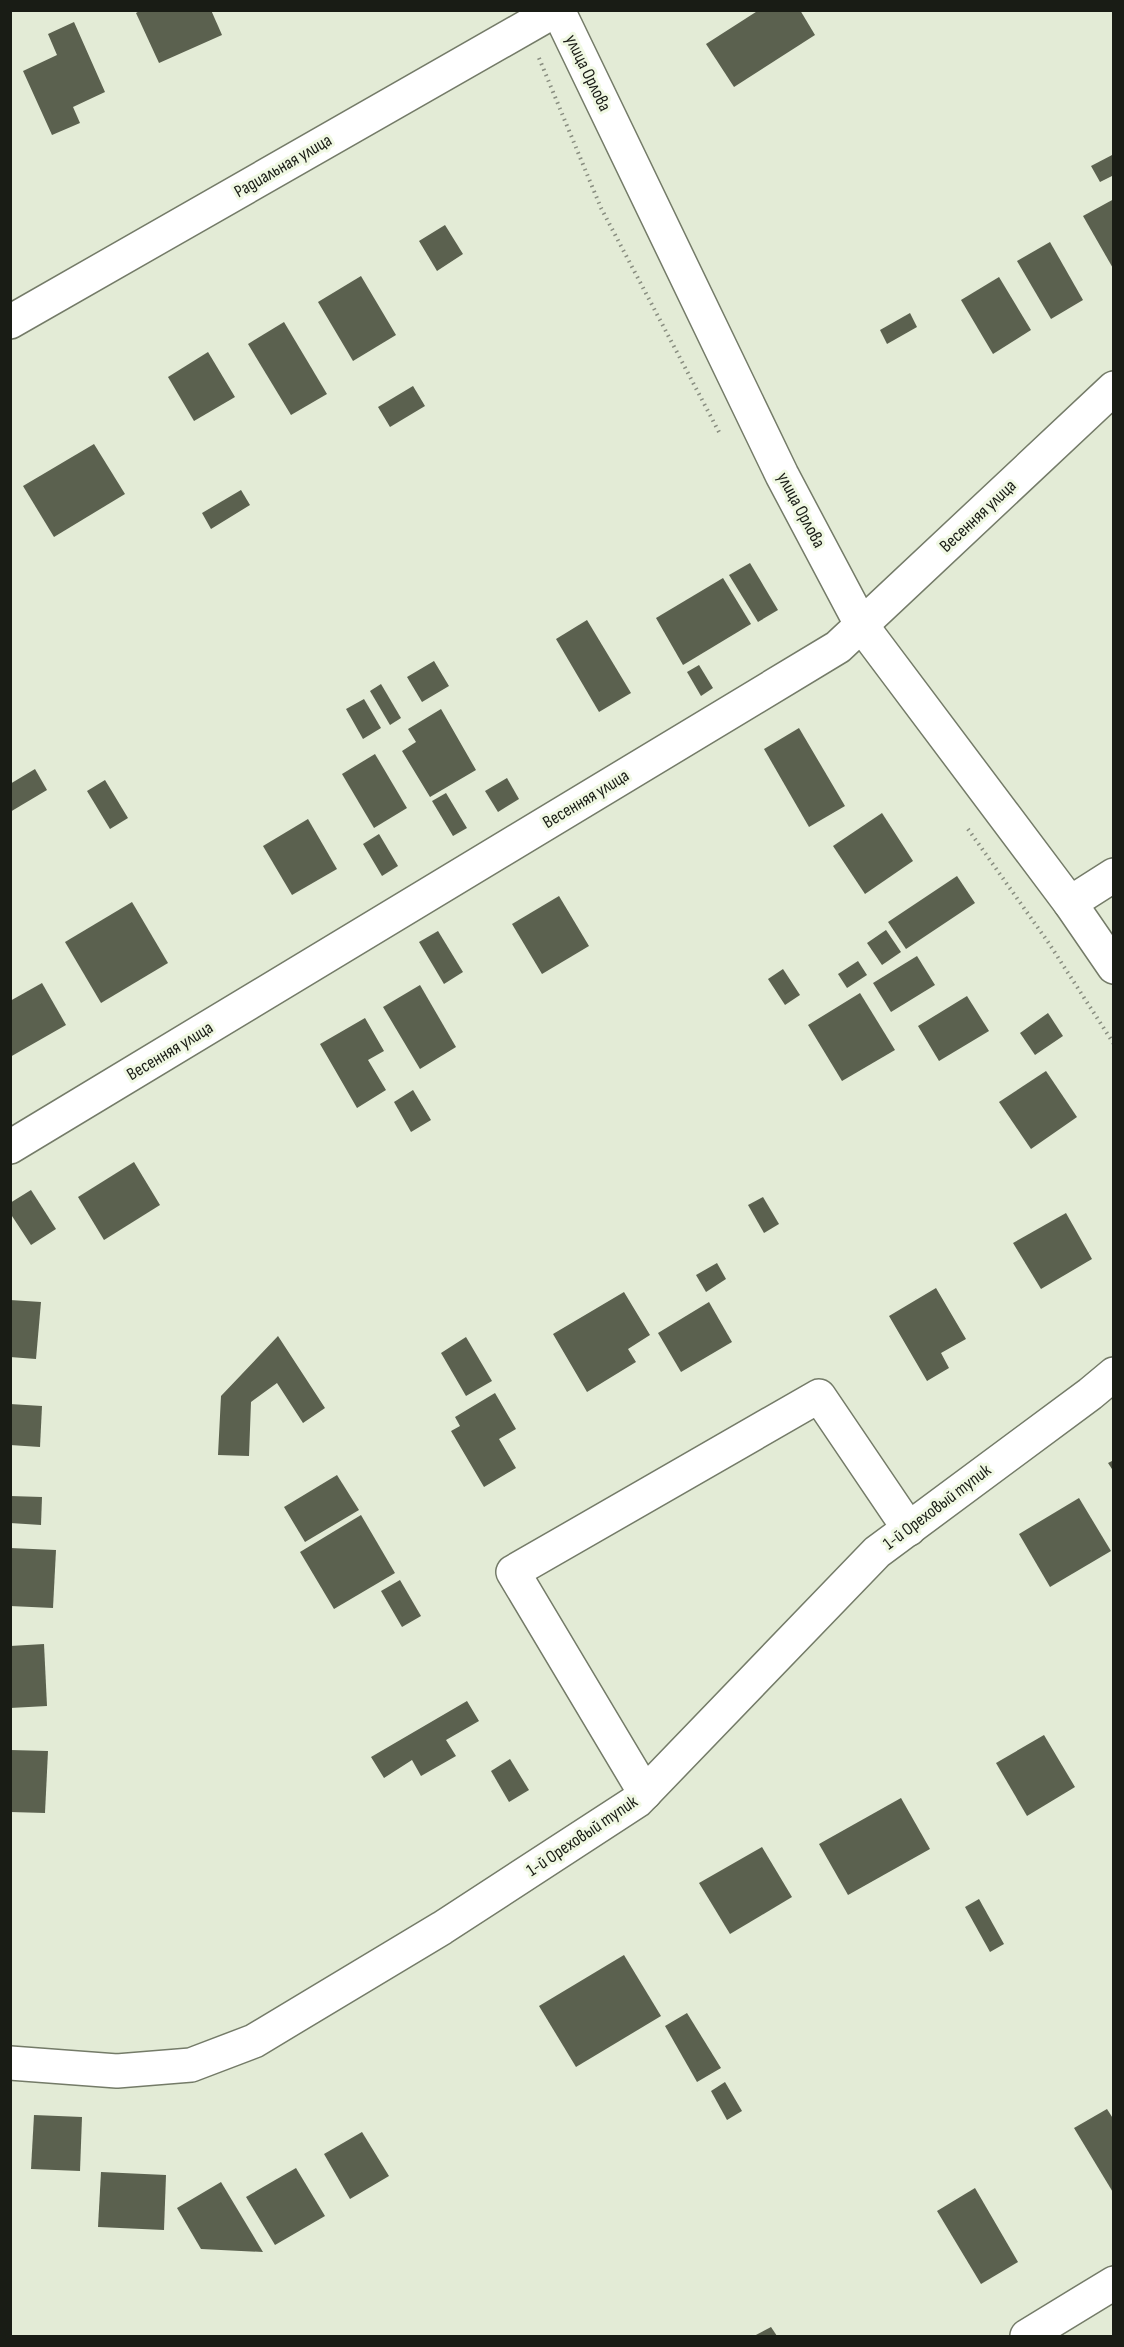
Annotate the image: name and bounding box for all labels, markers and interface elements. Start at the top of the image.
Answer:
street label: улица Орлова [560,31,616,115]
street label: Радиальная улица [231,130,335,202]
street label: улица Орлова [772,469,830,551]
street label: Весенняя улица [935,475,1021,557]
street label: Весенняя улица [539,765,633,833]
street label: Весенняя улица [123,1017,217,1085]
street label: 1-й Ореховый тупик [879,1460,995,1554]
street label: 1-й Ореховый тупик [523,1791,642,1881]

